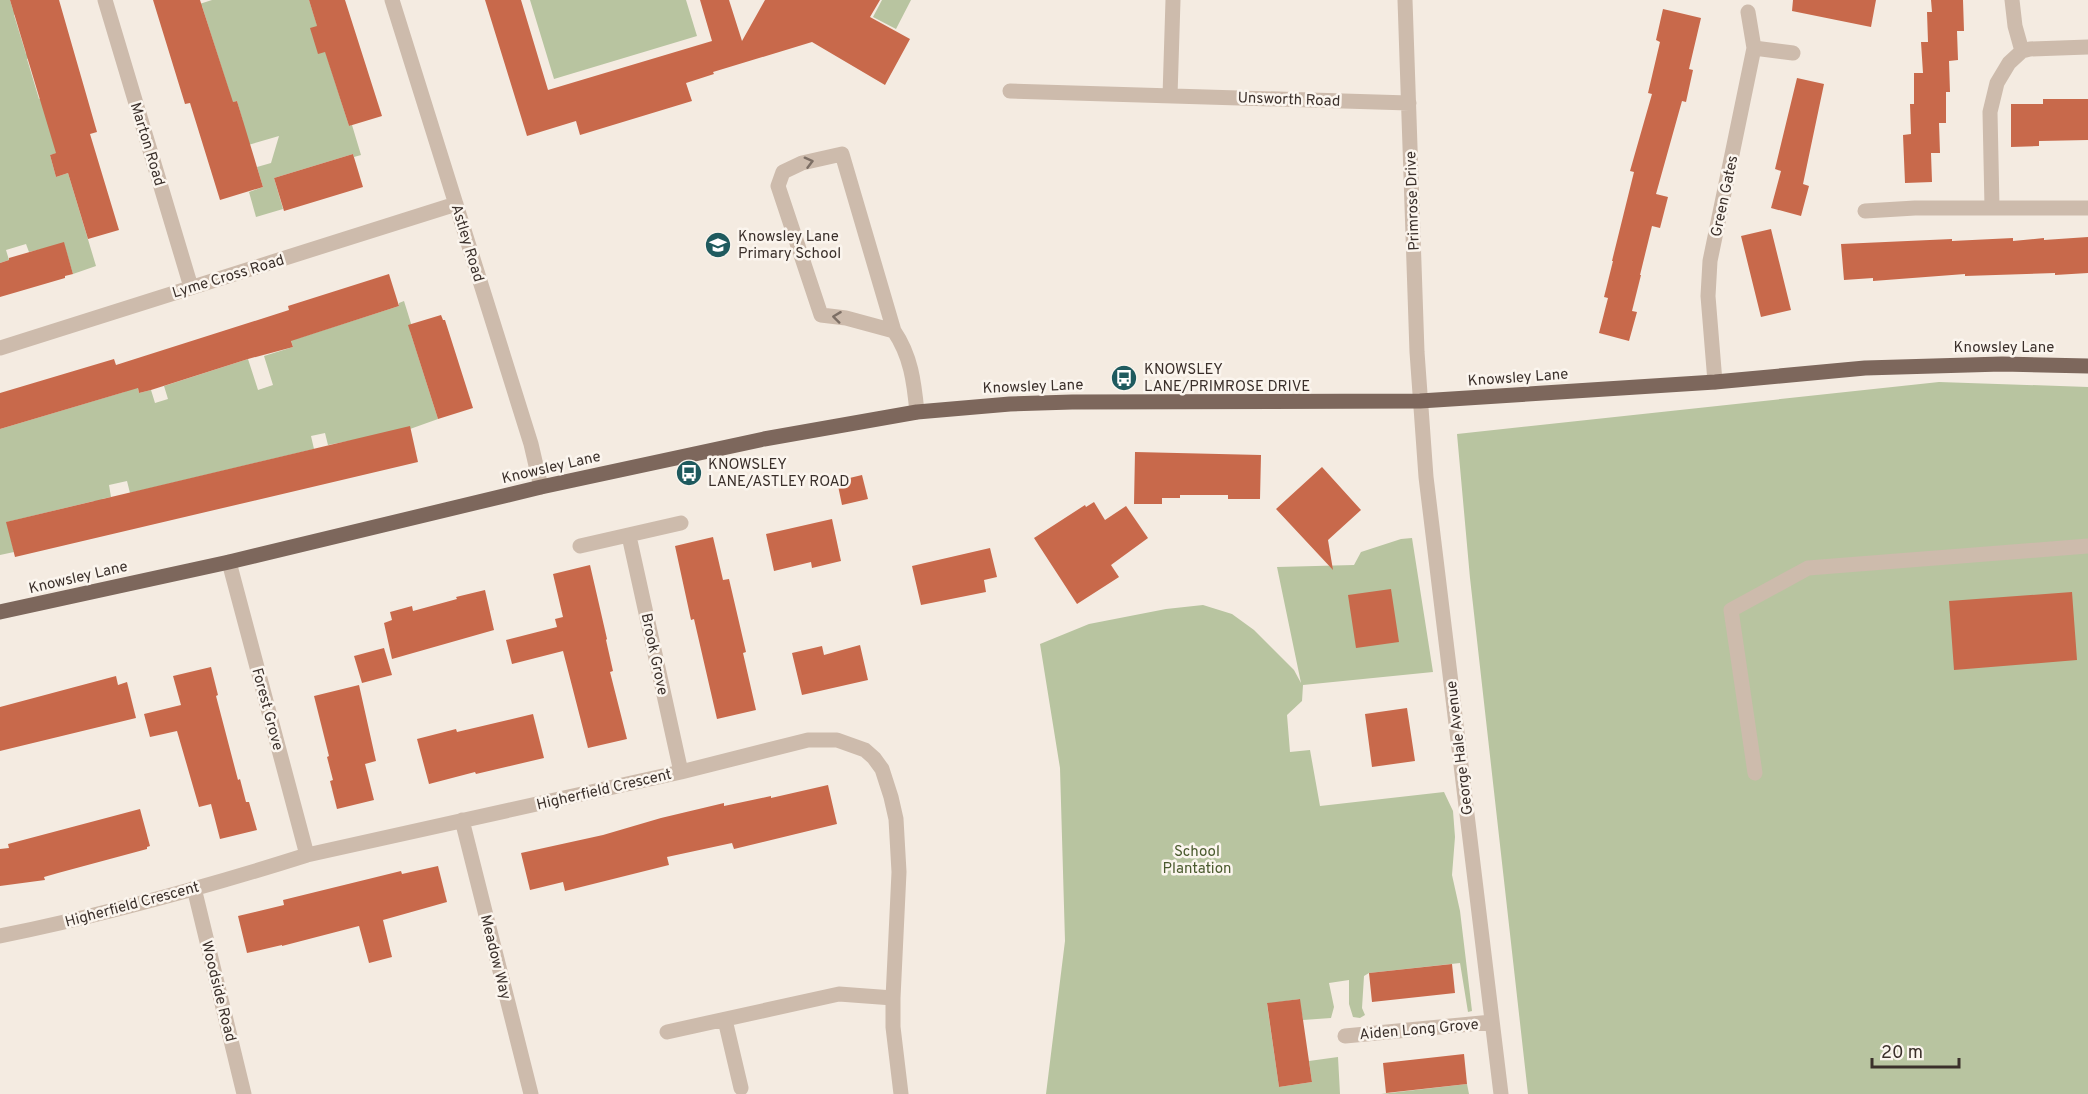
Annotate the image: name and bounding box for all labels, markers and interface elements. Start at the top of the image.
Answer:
street label: Unsworth Road [1237,89,1341,112]
street label: Marton Road [125,100,168,188]
street label: Primrose Drive [1402,151,1425,251]
street label: Green Gates [1708,154,1743,239]
one-way arrow [804,156,814,169]
street label: Astley Road [446,202,487,285]
place label: Knowsley Lane Primary School [738,228,841,264]
school or university icon: Knowsley Lane Primary School [703,230,733,260]
street label: Lyme Cross Road [170,251,287,303]
one-way arrow [833,311,842,324]
street label: Knowsley Lane [1954,339,2054,358]
place label: KNOWSLEY LANE/PRIMROSE DRIVE [1144,361,1310,397]
bus stop icon: KNOWSLEY LANE/PRIMROSE DRIVE [1109,363,1139,393]
street label: Knowsley Lane [1467,366,1569,391]
street label: Knowsley Lane [982,376,1084,399]
street label: Knowsley Lane [500,448,603,489]
place label: KNOWSLEY LANE/ASTLEY ROAD [708,456,850,492]
bus stop icon: KNOWSLEY LANE/ASTLEY ROAD [674,458,704,488]
street label: Knowsley Lane [27,558,130,599]
street label: Brook Grove [636,611,672,697]
street label: Forest Grove [246,666,287,753]
street label: George Hale Avenue [1443,679,1478,816]
street label: Higherfield Crescent [535,766,674,815]
park label: School Plantation [1163,843,1231,879]
street label: Higherfield Crescent [63,878,202,932]
street label: Meadow Way [475,913,514,1002]
street label: Woodside Road [196,939,239,1044]
street label: Aiden Long Grove [1359,1016,1480,1045]
scale bar [1872,1031,1959,1069]
text: 20 m [1881,1042,1923,1065]

